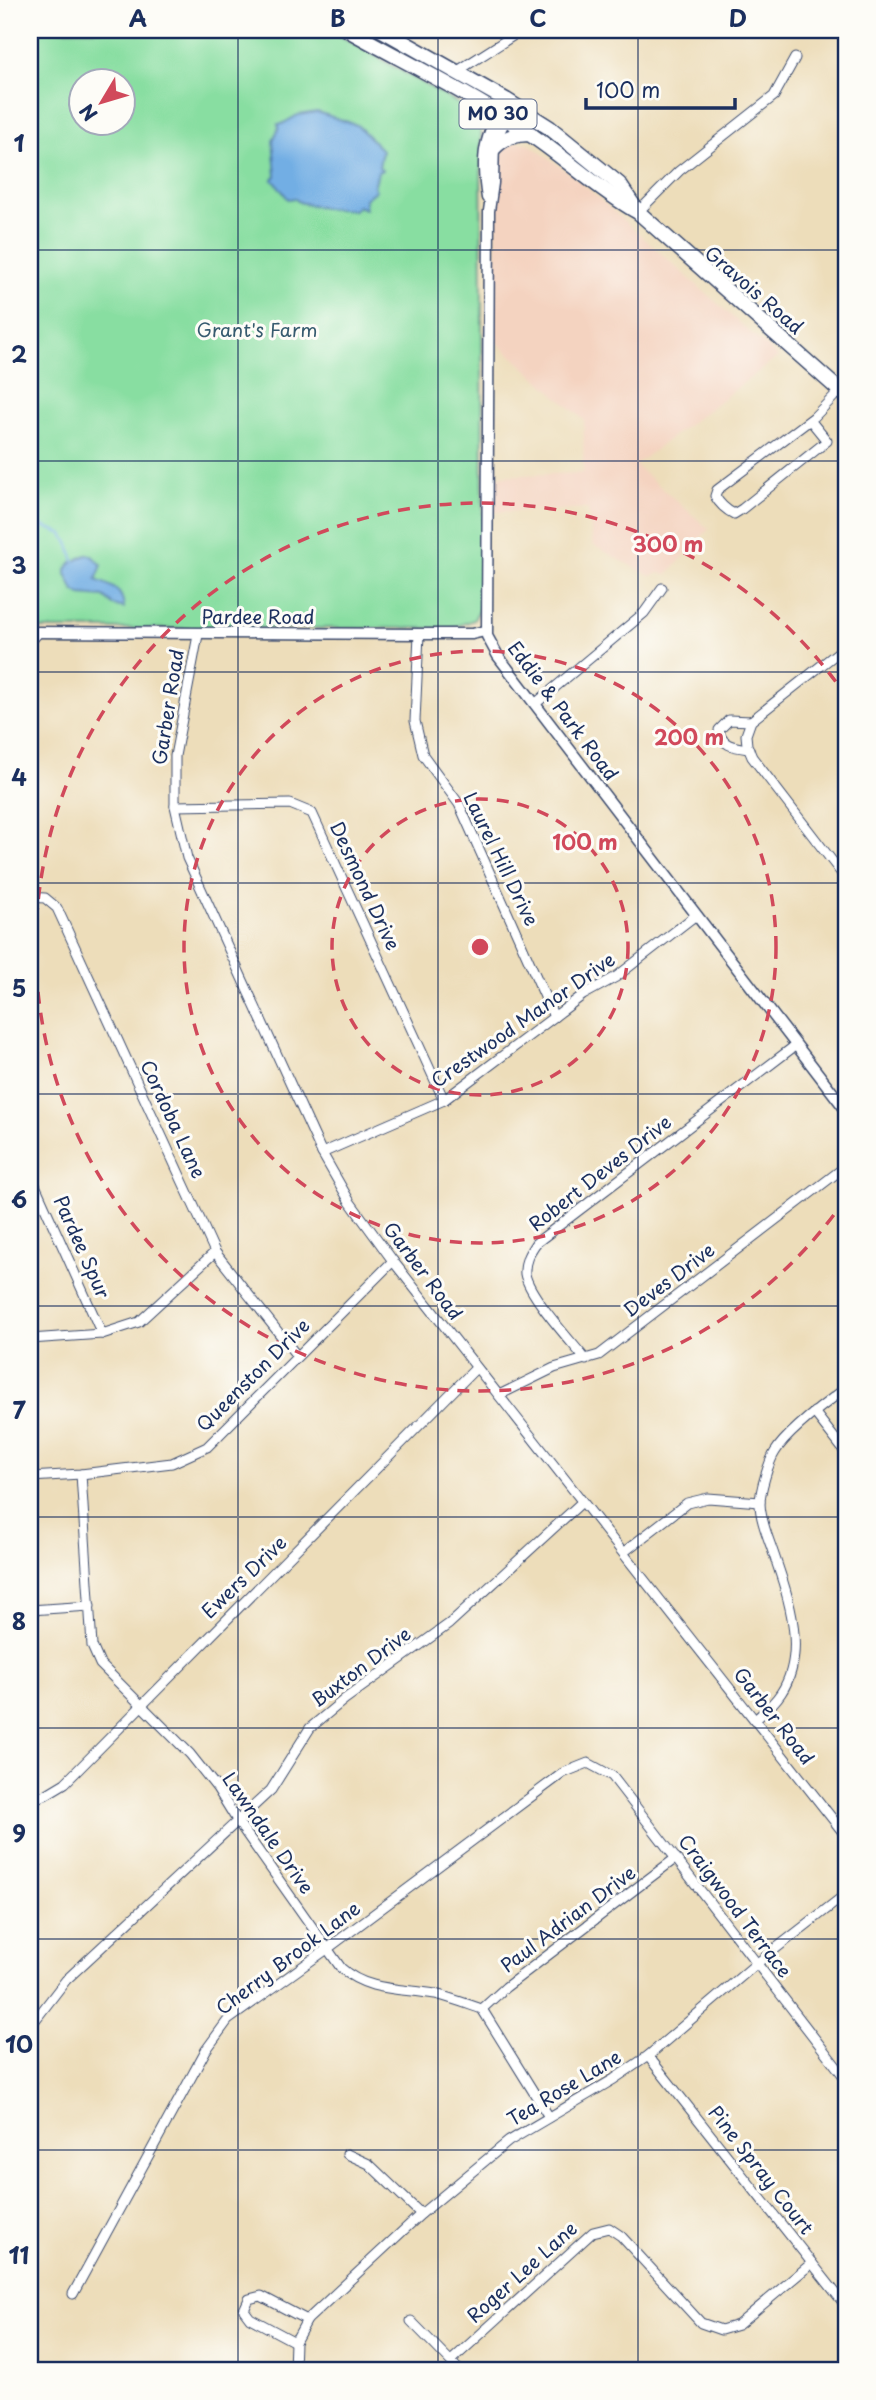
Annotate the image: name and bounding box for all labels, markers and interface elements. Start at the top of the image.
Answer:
text: A [129,0,147,35]
text: B [330,0,346,35]
text: C [529,0,547,35]
text: D [729,0,747,35]
north arrow [66,66,136,136]
scale bar [586,66,734,110]
text: 100 m [596,73,660,105]
text: N [72,99,103,128]
road number: MO 30 [460,100,536,128]
text: 1 [14,125,25,160]
street label: Gravois Road [699,238,810,340]
park label: Grant's Farm [197,315,318,343]
text: 2 [11,336,27,371]
text: 300 m [633,527,703,559]
text: 3 [11,547,27,582]
street label: Pardee Road [201,602,315,630]
street label: Eddie & Park Road [502,635,626,786]
street label: Garber Road [144,647,190,767]
text: 200 m [654,720,724,752]
text: 4 [11,759,27,794]
street label: Laurel Hill Drive [457,787,546,930]
street label: Desmond Drive [324,817,408,955]
text: 100 m [552,825,618,857]
centre of rings [468,935,492,959]
street label: Crestwood Manor Drive [425,945,620,1093]
text: 5 [12,970,26,1005]
street label: Cordoba Lane [134,1055,214,1182]
street label: Robert Deves Drive [522,1108,677,1237]
text: 6 [11,1181,27,1216]
street label: Pardee Spur [48,1191,118,1303]
street label: Garber Road [377,1215,470,1325]
street label: Deves Drive [617,1235,720,1323]
street label: Queenston Drive [189,1311,315,1437]
text: 7 [12,1392,26,1427]
street label: Ewers Drive [195,1529,292,1624]
text: 8 [12,1603,26,1638]
street label: Buxton Drive [305,1619,416,1713]
street label: Garber Road [728,1661,822,1770]
street label: Lawndale Drive [216,1766,321,1899]
text: 9 [12,1815,26,1850]
street label: Craigwood Terrace [673,1828,799,1983]
street label: Paul Adrian Drive [494,1858,641,1978]
street label: Cherry Brook Lane [209,1893,366,2021]
text: 10 [5,2026,33,2061]
street label: Tea Rose Lane [501,2042,626,2132]
street label: Pine Spray Court [703,2099,821,2240]
street label: Roger Lee Lane [460,2214,583,2328]
text: 11 [9,2237,30,2272]

